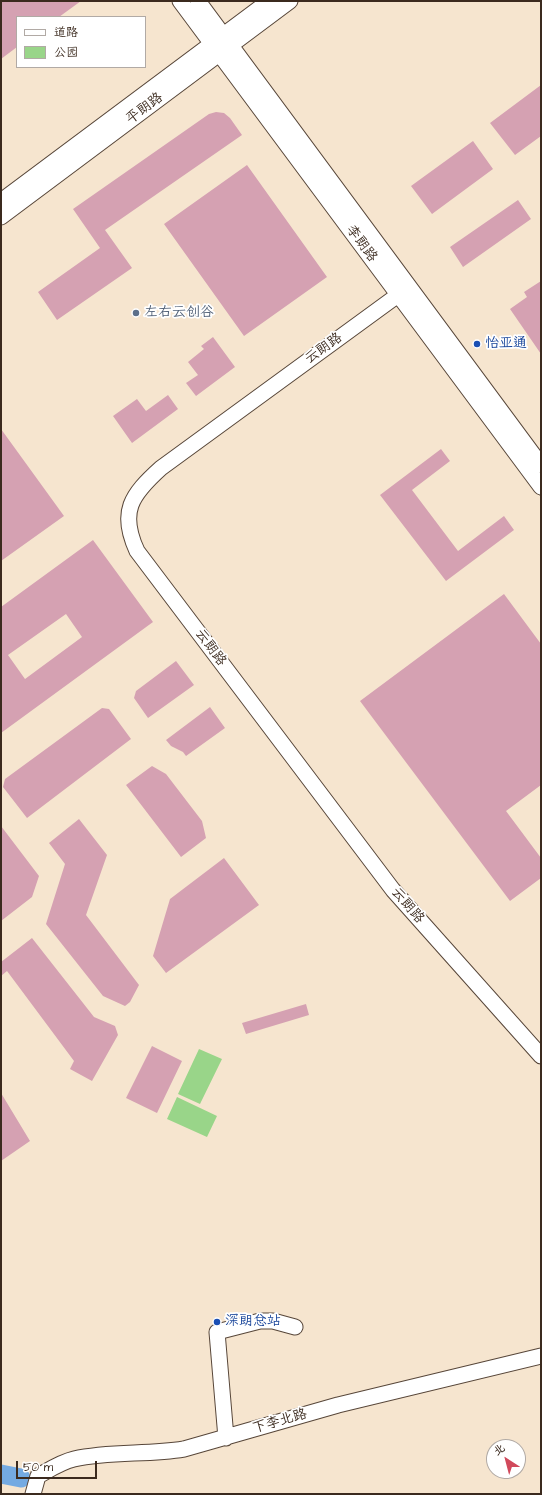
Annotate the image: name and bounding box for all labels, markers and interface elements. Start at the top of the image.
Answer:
legend [16,16,146,68]
text: 道路 [54,24,78,41]
text: 公园 [54,44,78,61]
street label: 平朗路 [123,90,167,128]
street label: 李朗路 [342,222,380,266]
place label: 左右云创谷 [144,305,214,321]
marker: 左右云创谷 [131,308,141,318]
street label: 云朗路 [302,330,346,368]
place label: 怡亚通 [485,336,527,352]
marker: 怡亚通 [472,339,482,349]
street label: 云朗路 [191,626,229,670]
street label: 云朗路 [387,885,427,927]
place label: 深朗总站 [225,1314,281,1330]
marker: 深朗总站 [212,1317,222,1327]
street label: 下李北路 [251,1406,309,1438]
north arrow [486,1439,526,1479]
text: 北 [490,1440,508,1459]
scale bar [18,1453,99,1479]
text: 50 m [23,1459,53,1476]

